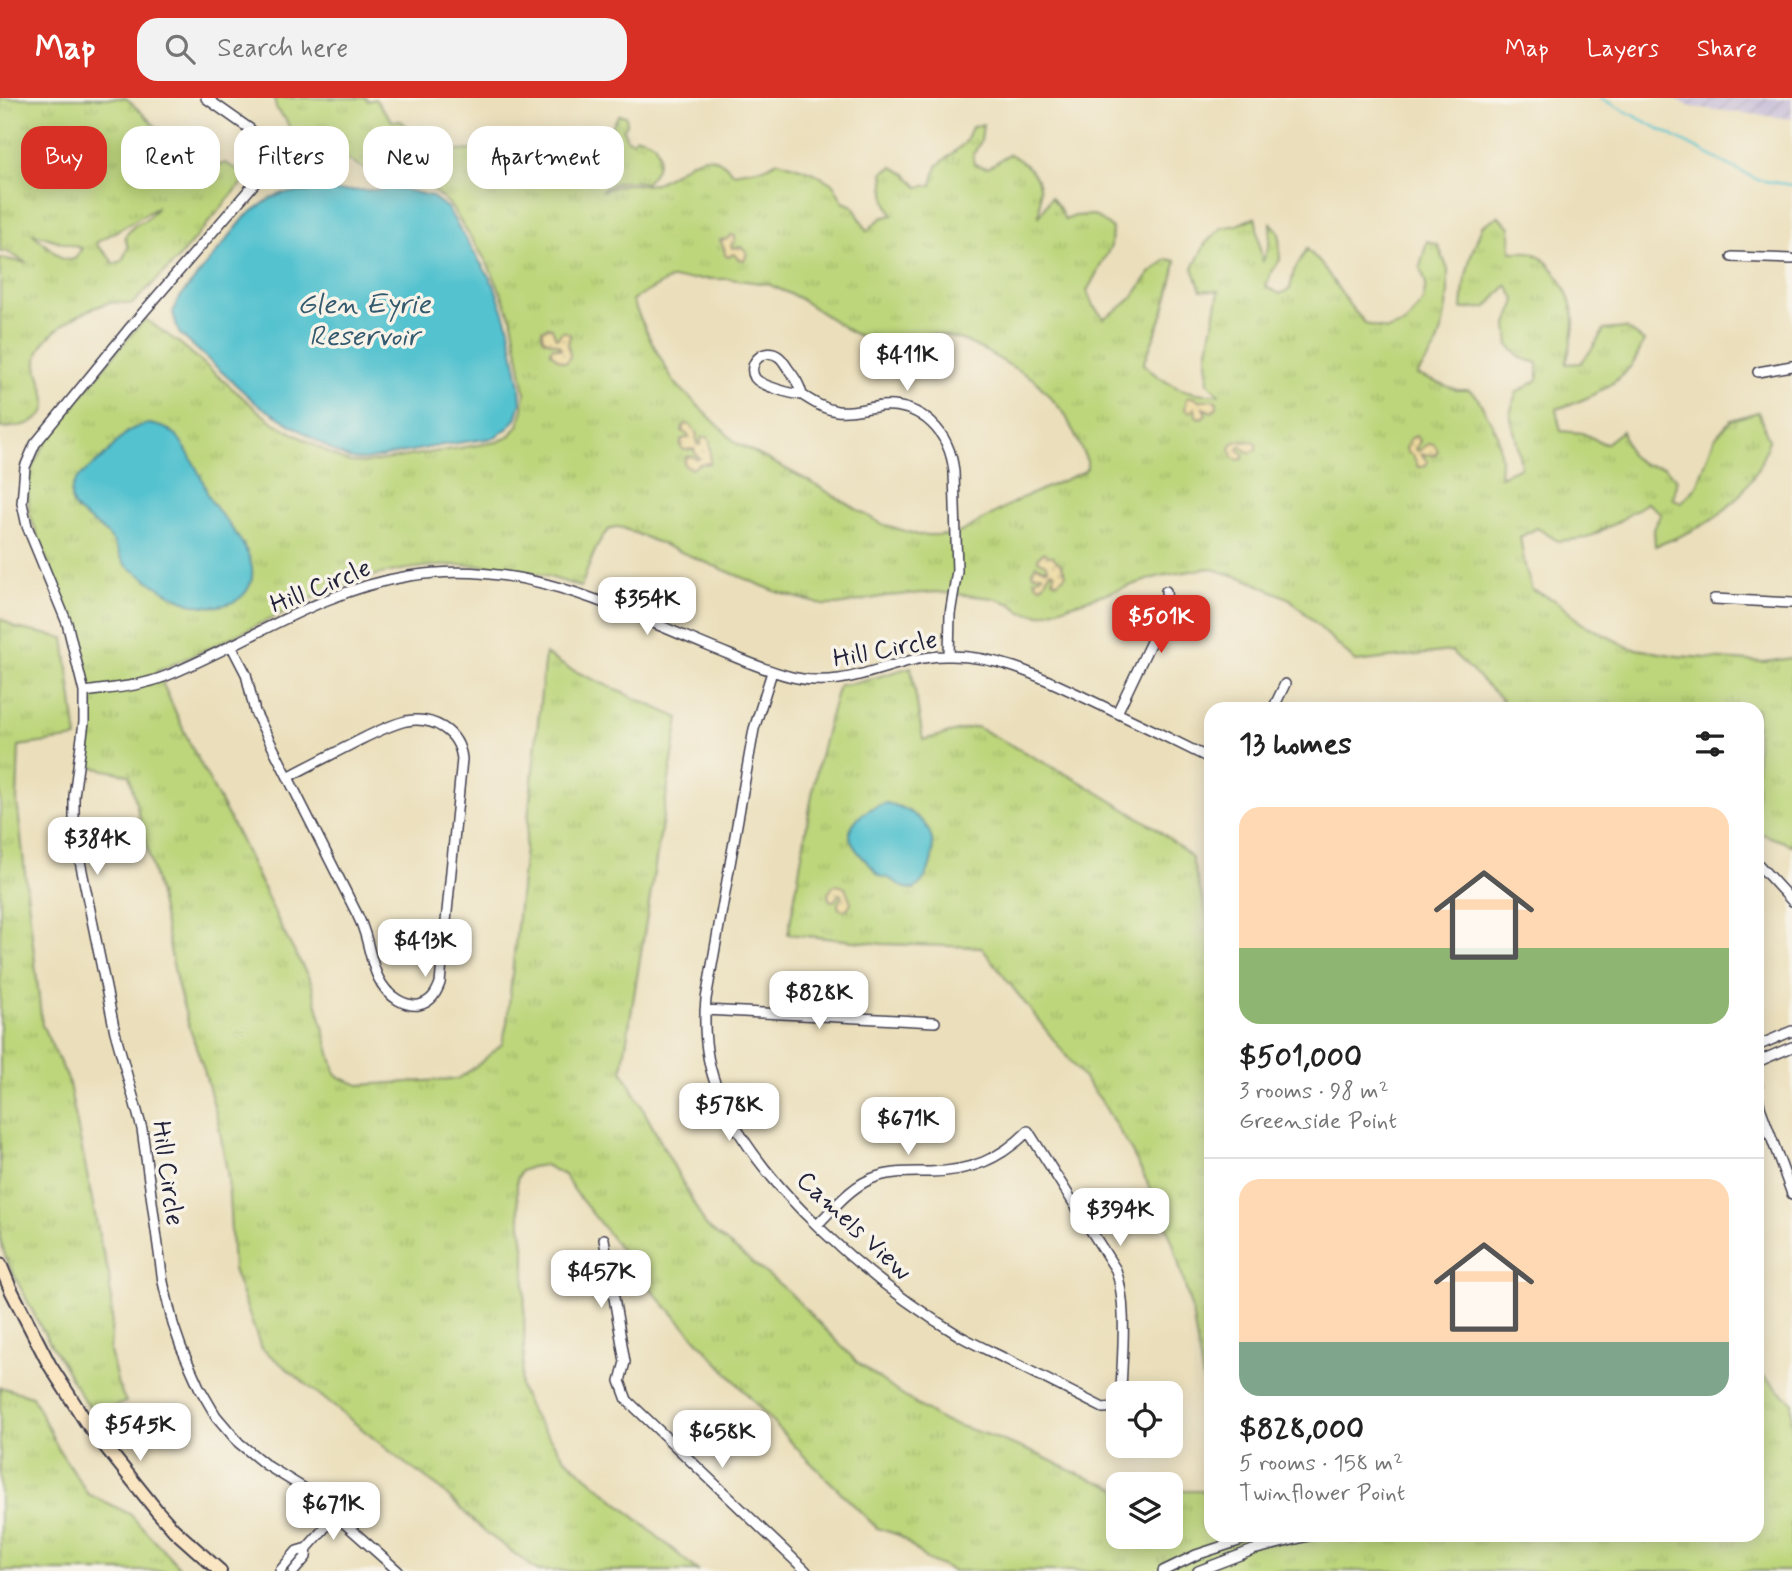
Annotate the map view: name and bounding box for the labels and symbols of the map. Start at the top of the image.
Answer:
water label: Glen Eyrie Reservoir [297,287,432,356]
pin: $411K [858,334,956,393]
street label: Hill Circle [265,551,376,622]
pin: $354K [598,578,696,637]
pin: $501K [1112,596,1210,655]
street label: Hill Circle [830,623,941,677]
pin: $384K [48,818,146,877]
pin: $413K [376,920,474,979]
pin: $828K [770,972,868,1031]
pin: $578K [680,1084,778,1143]
pin: $671K [859,1098,957,1157]
street label: Hill Circle [143,1119,191,1228]
street label: Camels View [788,1164,919,1289]
pin: $394K [1071,1188,1169,1248]
pin: $457K [552,1250,650,1310]
pin: $545K [91,1404,189,1463]
pin: $658K [673,1410,771,1470]
pin: $671K [284,1482,382,1542]

